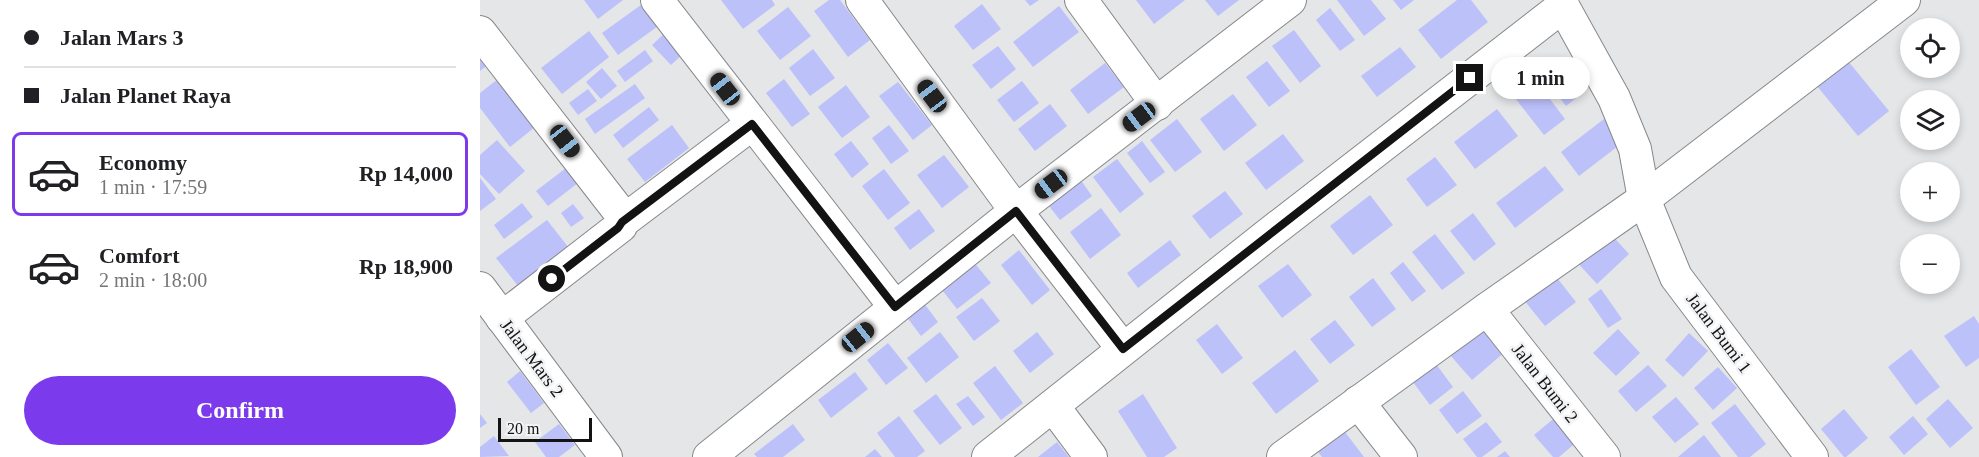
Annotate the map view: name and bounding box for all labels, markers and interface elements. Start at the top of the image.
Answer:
map controls [1900,18,1960,294]
button: locate [1900,18,1960,78]
text: Jalan Mars 3 [60,25,183,50]
callout: 1 min [1491,57,1590,99]
route end [1456,64,1483,91]
text: 1 min [1516,67,1565,89]
car [707,69,743,109]
car [914,76,950,116]
text: Jalan Planet Raya [60,83,231,108]
button: layers [1900,90,1960,150]
car [1119,99,1159,135]
car [547,121,583,161]
icon: car [27,147,81,201]
text: Economy [99,150,187,175]
text: Rp 14,000 [359,161,453,186]
button: + [1900,162,1960,222]
car [1031,166,1071,202]
text: 1 min · 17:59 [99,176,207,198]
button: − [1900,234,1960,294]
icon: car [27,240,81,294]
text: Comfort [99,243,180,268]
text: Rp 18,900 [359,254,453,279]
route start [538,265,565,292]
text: 2 min · 18:00 [99,269,207,291]
street label: Jalan Bumi 1 [1682,289,1756,377]
street label: Jalan Mars 2 [496,315,568,401]
car [838,319,878,355]
street label: Jalan Bumi 2 [1508,339,1582,427]
button: Confirm [24,376,456,445]
scale bar [498,415,592,442]
text: 20 m [507,420,539,437]

